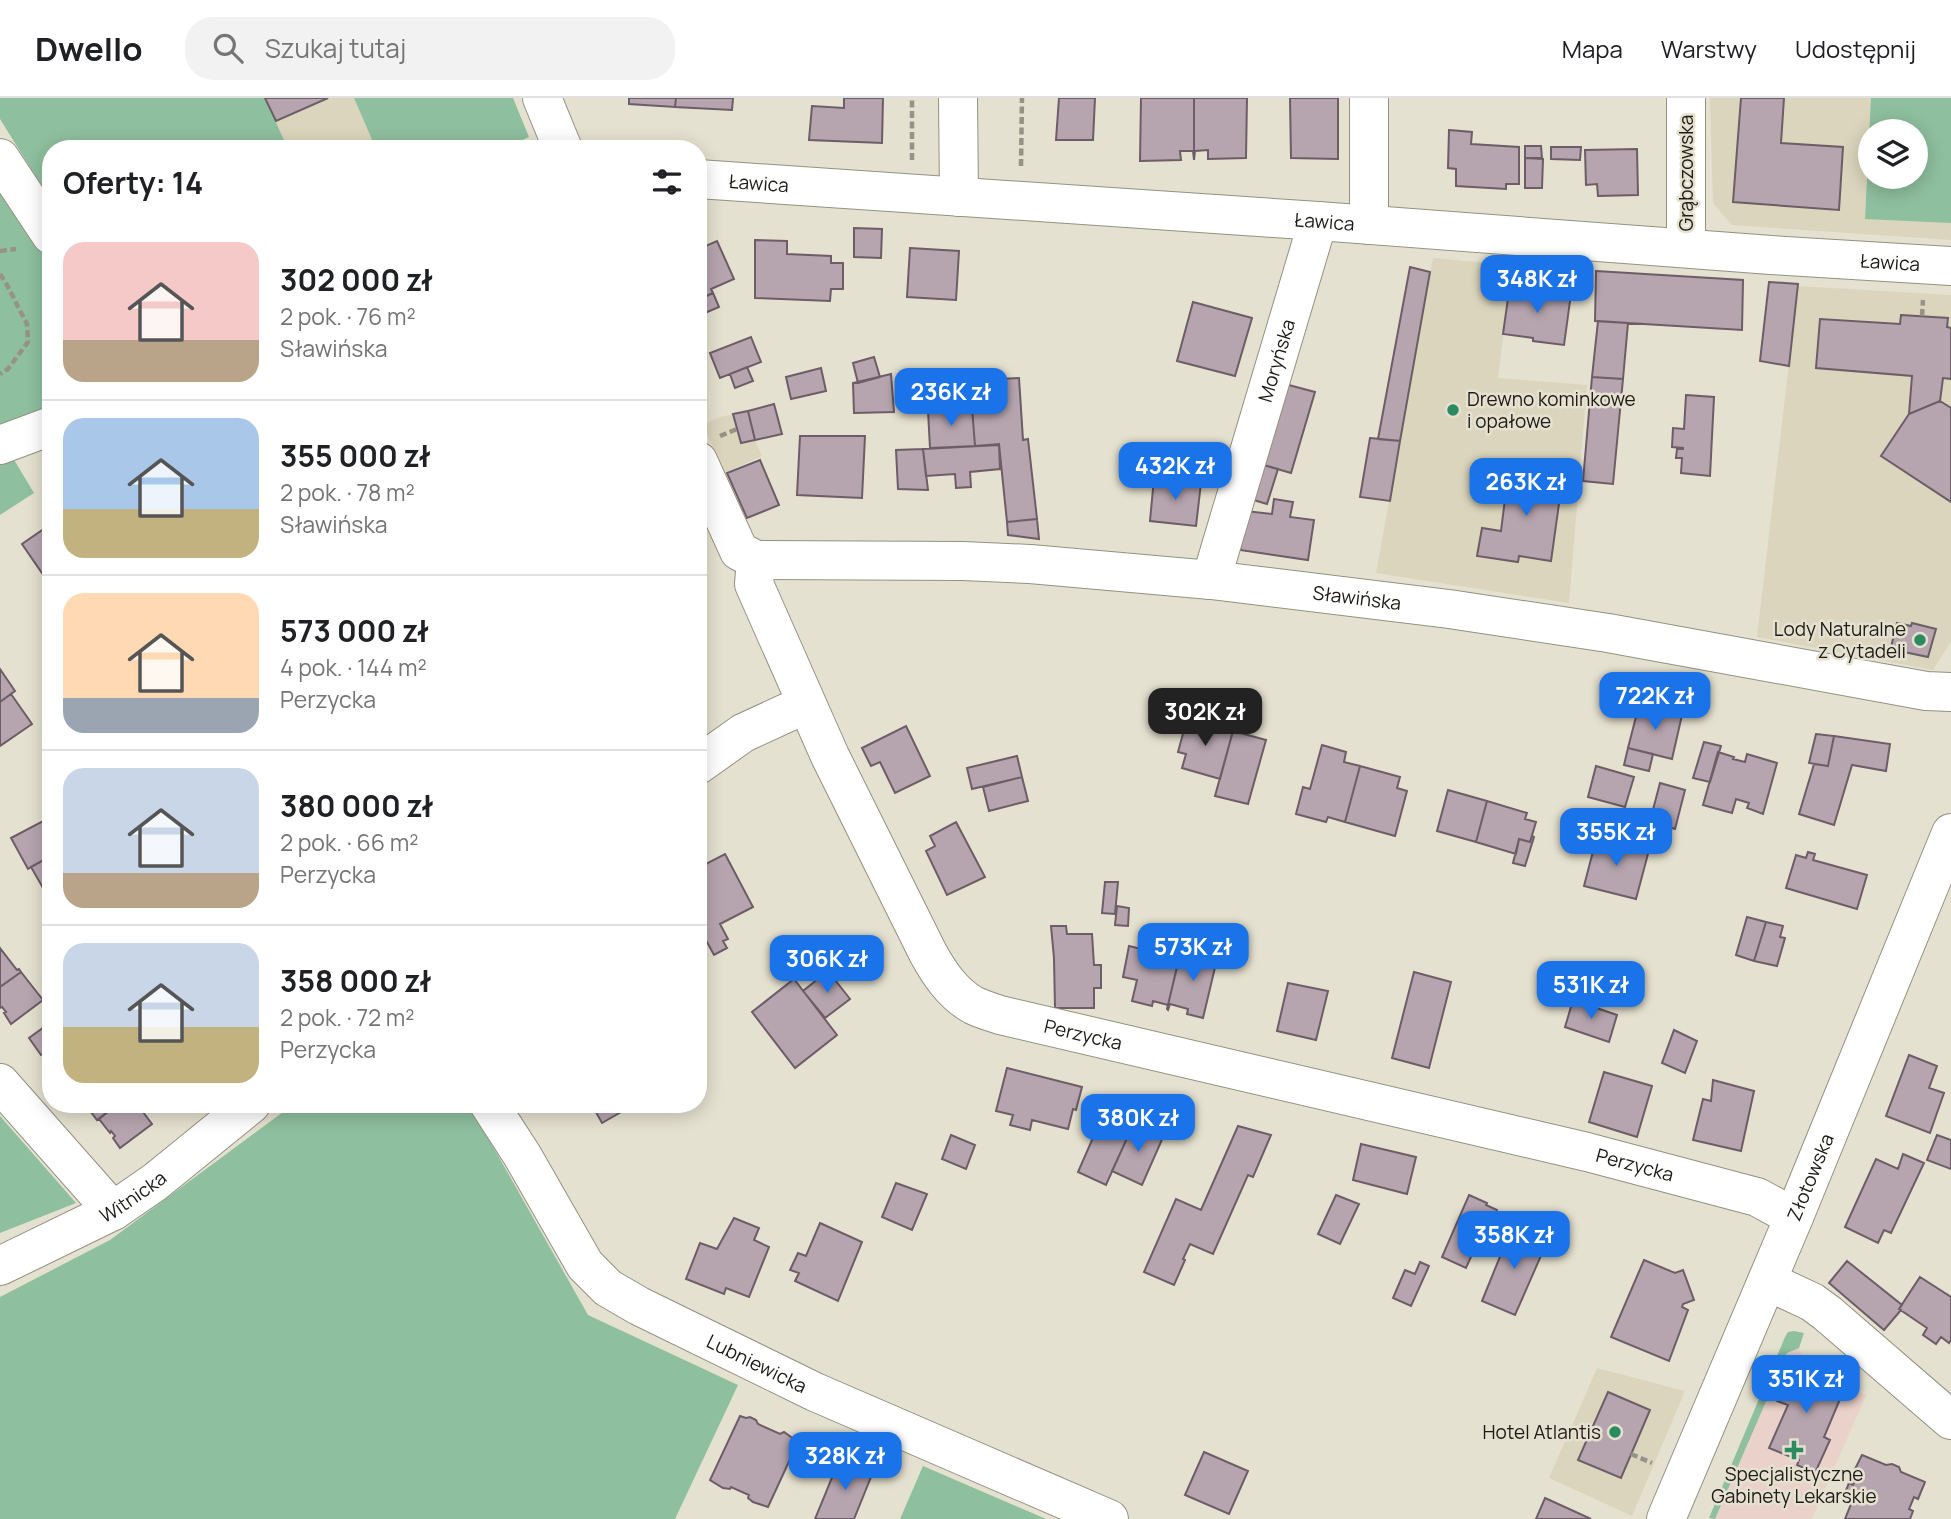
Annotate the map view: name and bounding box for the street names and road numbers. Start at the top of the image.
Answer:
street label: Grąbczowska [1673,115,1699,231]
street label: Ławica [728,168,790,198]
street label: Ławica [1294,206,1355,237]
street label: Ławica [1859,247,1921,277]
street label: Moryńska [1252,316,1301,405]
street label: Sławińska [1311,580,1403,616]
street label: Perzycka [1042,1013,1125,1056]
street label: Złotowska [1781,1130,1840,1225]
street label: Perzycka [1593,1142,1677,1187]
street label: Witnicka [95,1165,172,1229]
street label: Lubniewicka [702,1328,811,1399]

